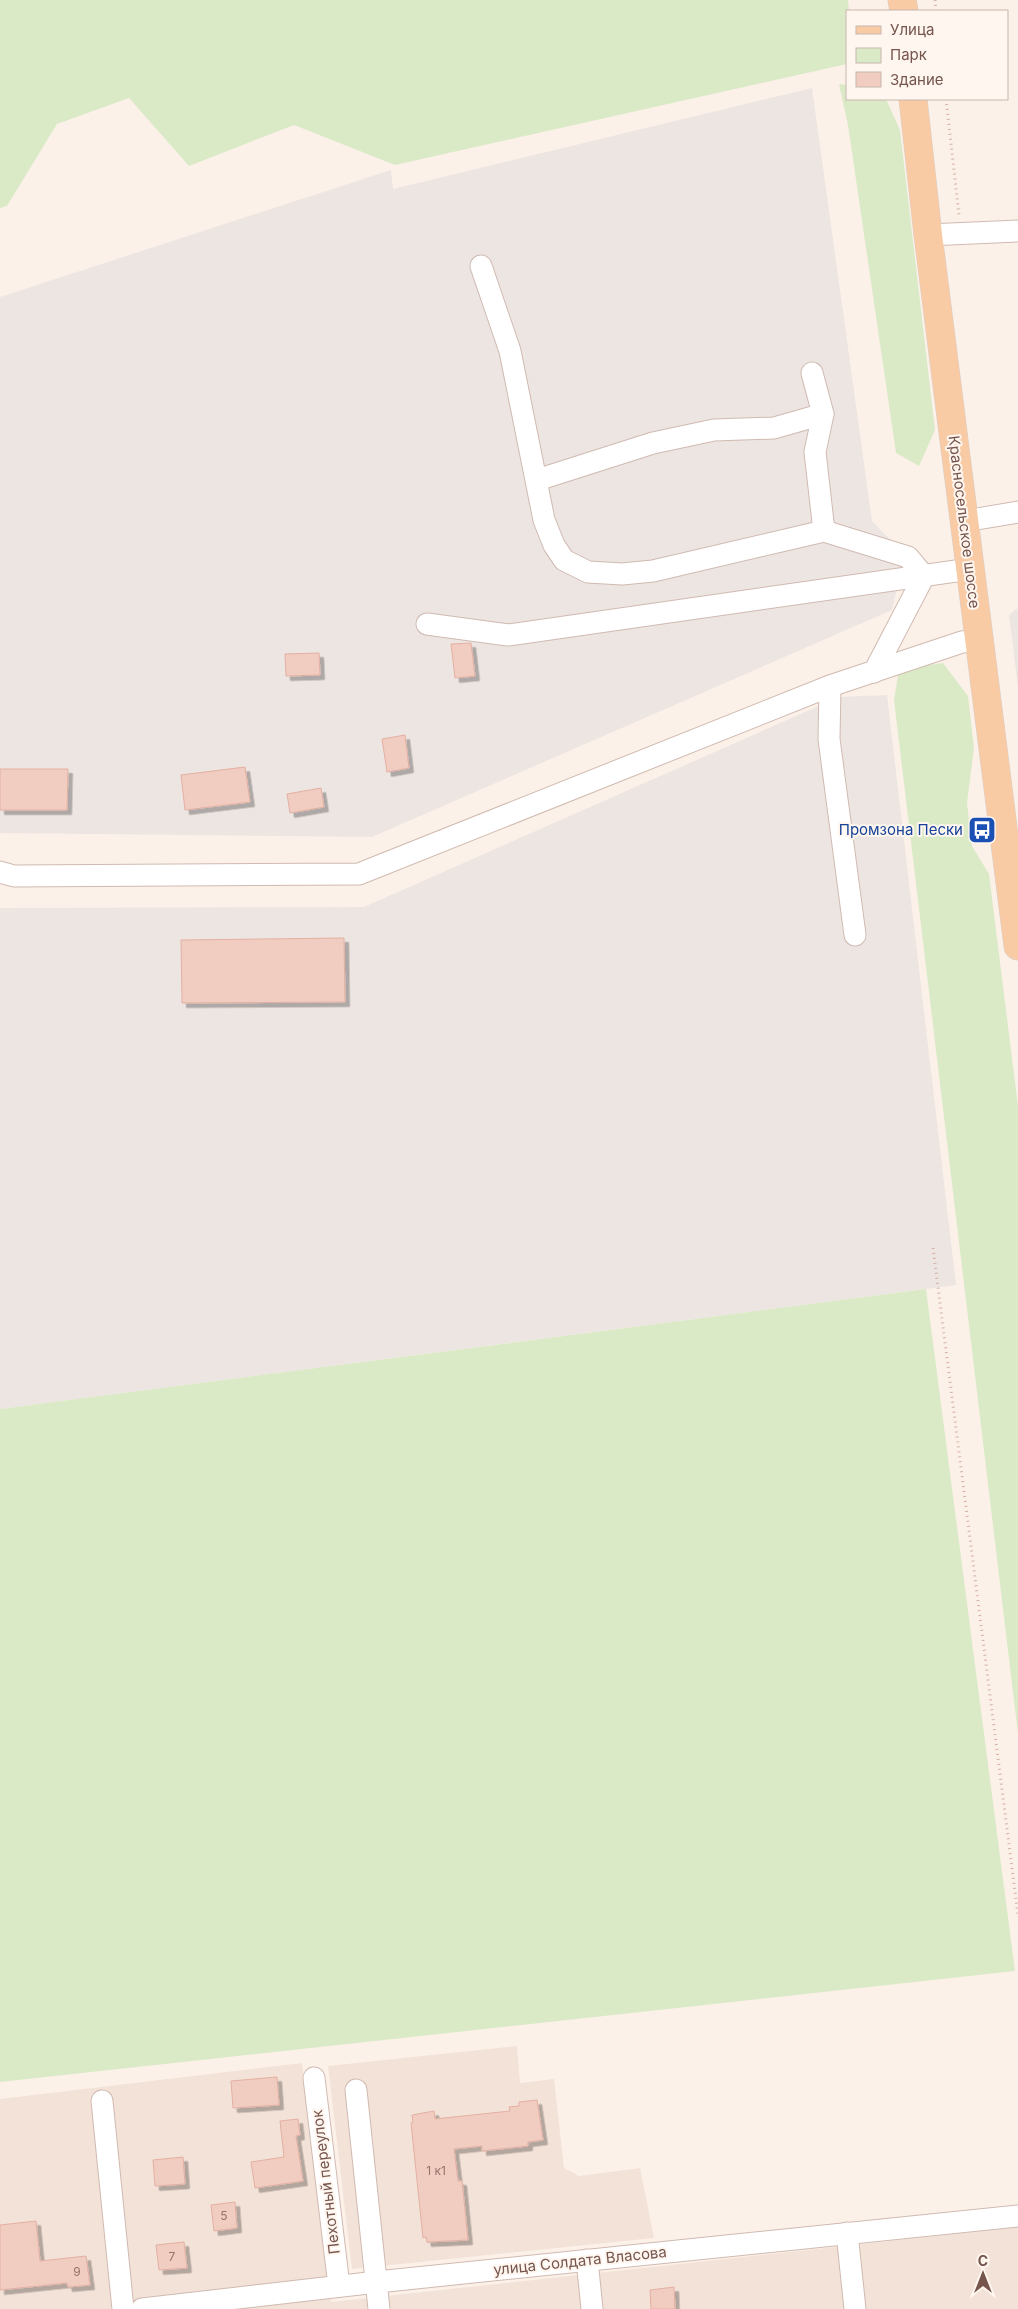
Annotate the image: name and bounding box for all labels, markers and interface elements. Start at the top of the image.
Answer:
legend [846,10,1008,100]
text: Улица [890,20,934,39]
text: Парк [890,45,927,64]
text: Здание [890,70,944,89]
street label: Красносельское шоссе [944,434,985,610]
bus stop icon: Промзона Пески [967,815,997,845]
place label: Промзона Пески [839,820,963,839]
street label: Пехотный переулок [307,2109,344,2255]
house number: 1 к1 [426,2163,446,2178]
house number: 5 [220,2208,228,2223]
street label: улица Солдата Власова [492,2242,668,2279]
house number: 7 [169,2249,176,2264]
north arrow [958,2249,1008,2299]
text: С [978,2252,988,2269]
house number: 9 [73,2264,81,2279]

